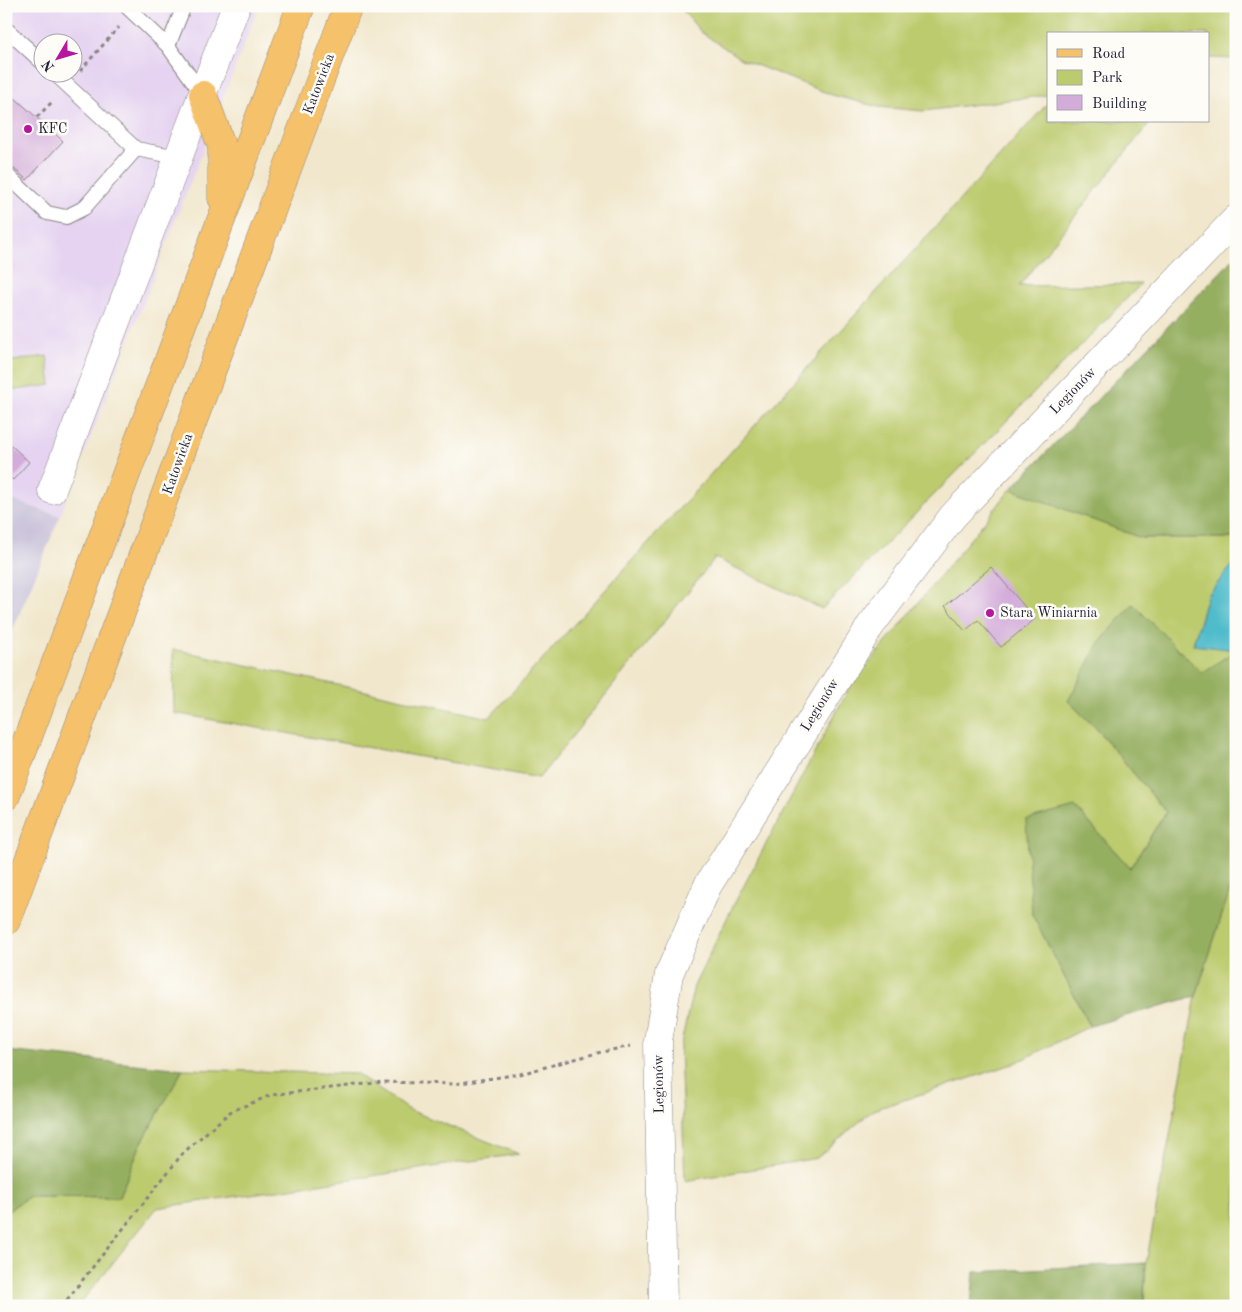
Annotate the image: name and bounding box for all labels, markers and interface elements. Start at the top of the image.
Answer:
north arrow [32,32,82,82]
legend [1047,32,1210,122]
text: Road [1092,47,1126,62]
street label: Katowicka [301,52,337,116]
text: N [40,57,57,74]
text: Park [1092,71,1123,86]
text: Building [1092,97,1147,112]
place label: KFC [38,122,67,136]
marker: KFC [22,123,34,135]
street label: Legionów [1047,365,1099,417]
street label: Katowicka [160,431,196,497]
place label: Stara Winiarnia [1000,606,1098,620]
marker: Stara Winiarnia [984,607,996,619]
street label: Legionów [798,676,842,734]
street label: Legionów [651,1054,667,1114]

